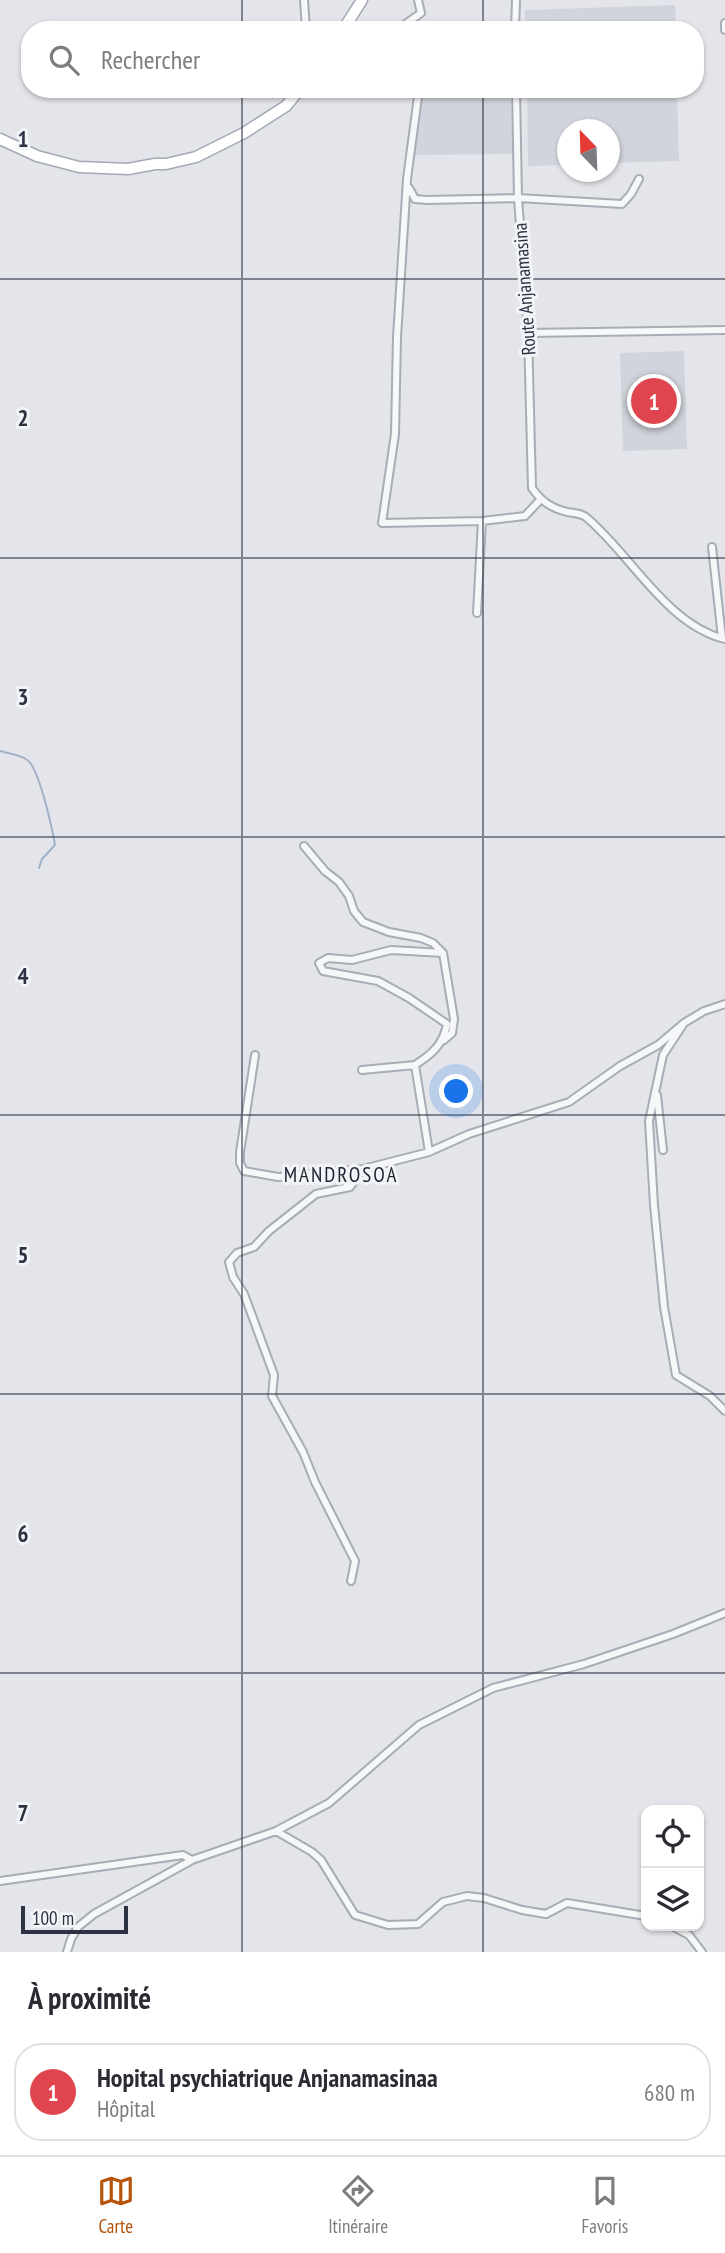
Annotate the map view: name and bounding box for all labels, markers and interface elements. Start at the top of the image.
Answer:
search box [21,21,704,98]
icon: search [45,41,83,79]
text: Rechercher [101,43,200,76]
north arrow [557,119,620,182]
text: 1 [18,124,29,153]
street label: Route Anjanamasina [507,222,541,356]
pin: 1 [631,375,677,427]
text: 2 [18,403,29,432]
text: 3 [18,682,29,711]
text: 4 [18,961,29,990]
your location [439,1074,473,1108]
district label: MANDROSOA [284,1161,398,1188]
text: 5 [18,1240,29,1269]
text: 6 [18,1519,29,1548]
text: 7 [18,1798,29,1827]
map controls [641,1805,704,1931]
button: locate [641,1805,704,1868]
button: layers [641,1868,704,1931]
scale bar [21,1903,128,1935]
text: 100 m [32,1906,74,1930]
text: À proximité [28,1978,151,2017]
text: Hopital psychiatrique Anjanamasinaa [97,2061,438,2094]
text: 1 [48,2078,59,2107]
text: 680 m [644,2078,695,2107]
text: Hôpital [97,2094,155,2123]
tab: Carte [97,2172,135,2238]
tab: Itinéraire [328,2172,388,2238]
tab: Favoris [582,2172,628,2238]

